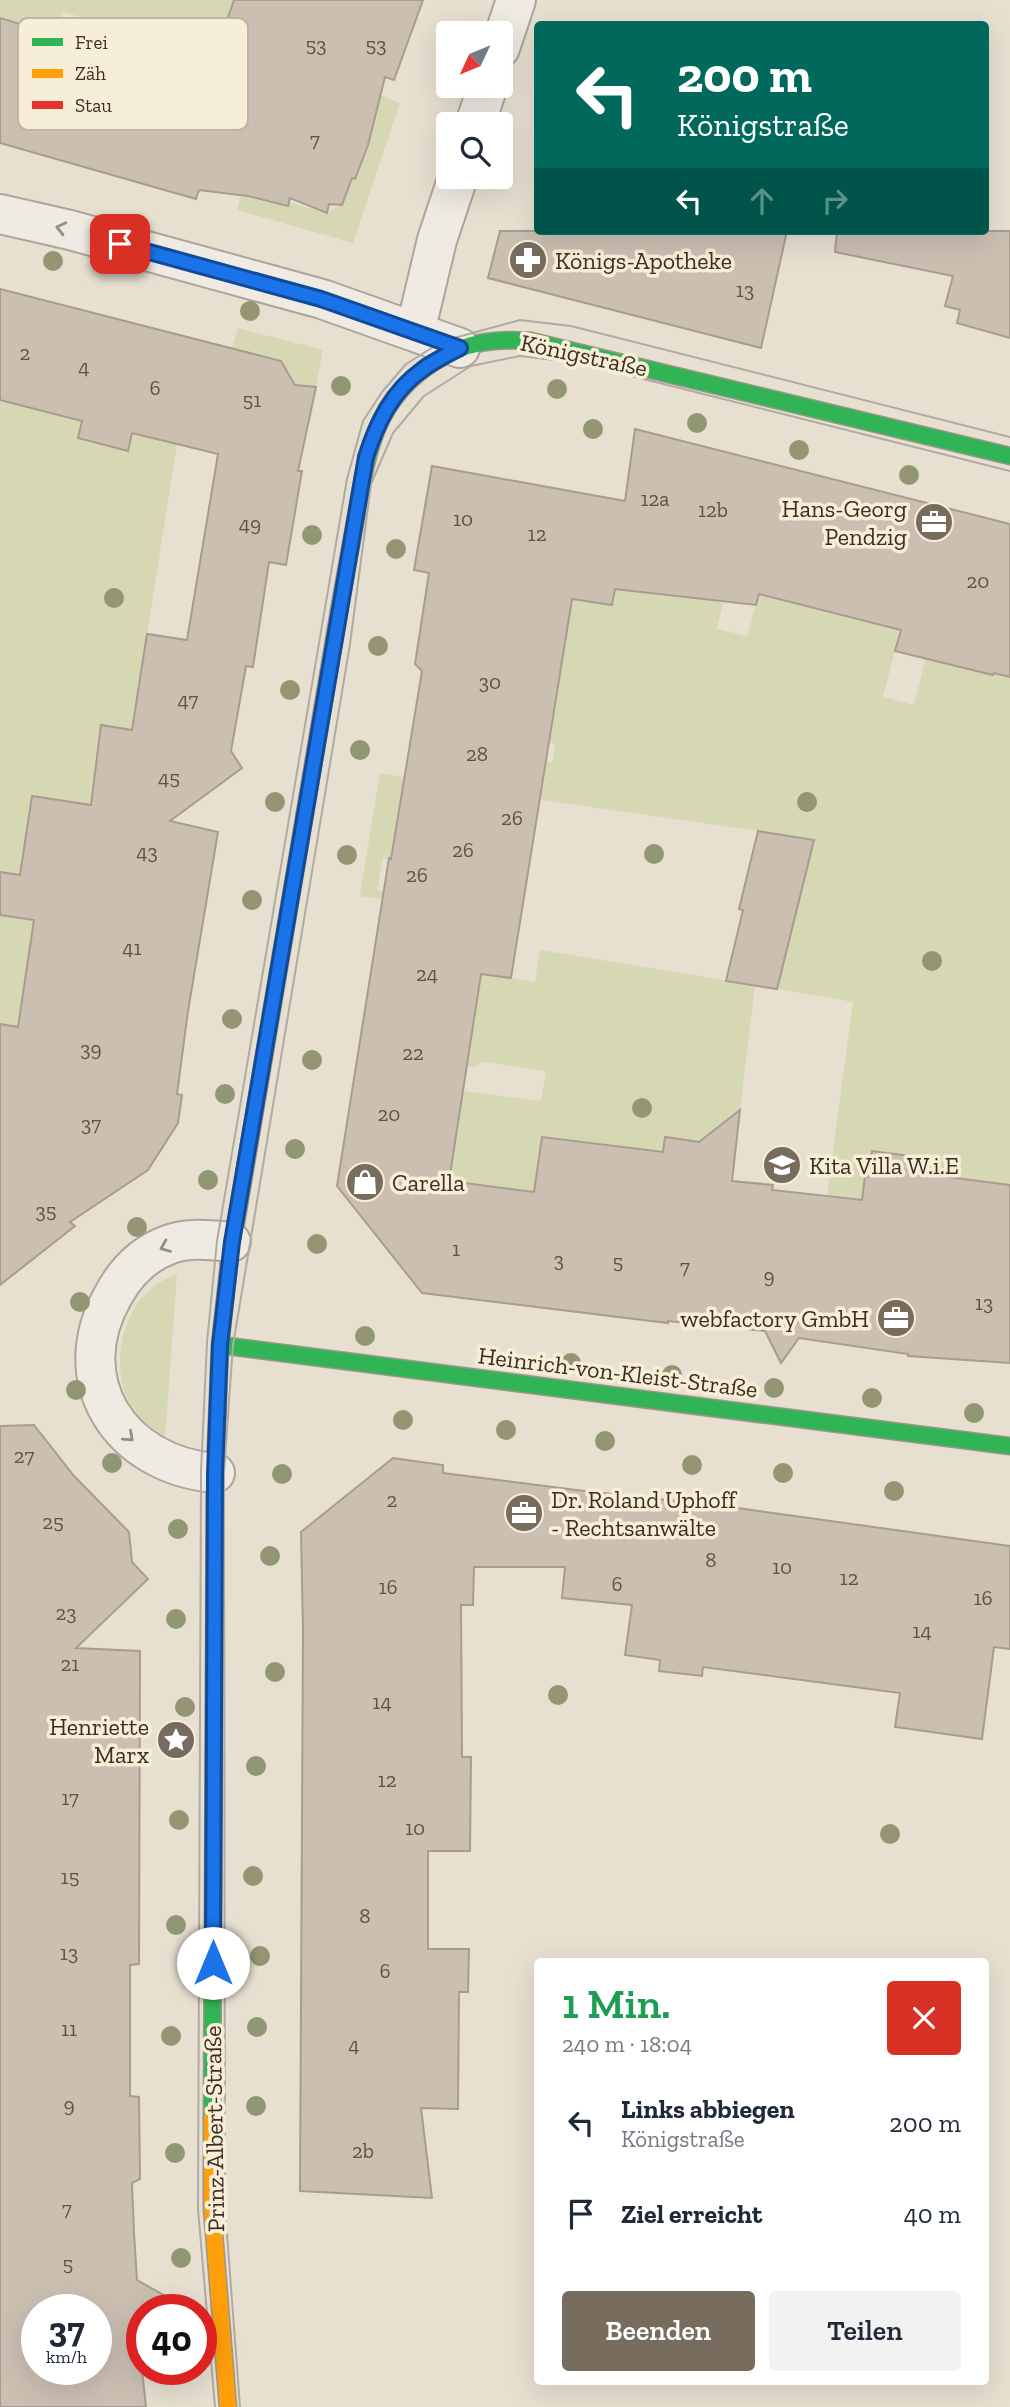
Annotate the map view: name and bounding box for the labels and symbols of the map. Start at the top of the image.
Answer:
legend [18,18,248,130]
north arrow [436,21,513,98]
text: Frei [75,31,108,54]
house number: 53 [305,32,327,57]
house number: 53 [365,32,387,57]
text: Zäh [75,62,106,85]
text: Stau [75,94,112,117]
house number: 7 [310,127,320,152]
pin [90,214,150,274]
one-way arrow [55,222,67,236]
pharmacy icon: Königs-Apotheke [507,239,549,281]
place label: Königs-Apotheke [555,246,732,275]
house number: 13 [736,277,754,302]
street label: Königstraße [518,327,650,383]
house number: 2 [20,340,30,365]
house number: 4 [78,354,90,379]
house number: 6 [149,375,161,400]
house number: 51 [243,387,261,412]
house number: 12a [640,486,670,511]
place label: Hans-Georg Pendzig [782,494,907,551]
house number: 12b [698,497,728,522]
office icon: Hans-Georg Pendzig [913,501,955,543]
house number: 10 [453,506,473,531]
house number: 49 [239,511,261,536]
house number: 12 [528,521,546,546]
house number: 20 [967,568,989,593]
house number: 30 [479,669,501,694]
house number: 47 [178,687,199,712]
house number: 28 [466,741,488,766]
house number: 45 [158,765,180,790]
house number: 26 [501,805,523,830]
house number: 26 [452,837,474,862]
house number: 43 [136,839,158,864]
house number: 26 [406,862,428,887]
house number: 41 [122,935,142,960]
house number: 24 [416,961,438,986]
house number: 39 [80,1036,102,1061]
house number: 22 [402,1040,424,1065]
house number: 20 [378,1101,400,1126]
house number: 37 [81,1111,101,1136]
school or university icon: Kita Villa W.i.E [761,1144,803,1186]
place label: Kita Villa W.i.E [809,1151,959,1180]
shop icon: Carella [344,1161,386,1203]
place label: Carella [392,1168,465,1197]
house number: 35 [35,1198,57,1223]
house number: 1 [452,1236,460,1261]
one-way arrow [159,1239,171,1253]
house number: 3 [554,1247,564,1272]
house number: 5 [613,1249,623,1274]
house number: 7 [680,1254,690,1279]
house number: 9 [763,1263,775,1288]
house number: 13 [975,1290,993,1315]
office icon: webfactory GmbH [875,1297,917,1339]
place label: webfactory GmbH [680,1304,869,1333]
street label: Heinrich-von-Kleist-Straße [477,1340,759,1404]
one-way arrow [121,1429,134,1441]
house number: 27 [14,1443,34,1468]
place label: Dr. Roland Uphoff - Rechtsanwälte [551,1485,738,1542]
house number: 2 [387,1487,397,1512]
office icon: Dr. Roland Uphoff - Rechtsanwälte [503,1492,545,1534]
house number: 25 [42,1509,64,1534]
house number: 8 [705,1547,717,1572]
house number: 10 [772,1554,792,1579]
house number: 12 [840,1565,858,1590]
house number: 6 [611,1571,623,1596]
house number: 16 [378,1574,398,1599]
house number: 16 [973,1585,993,1610]
house number: 23 [55,1600,77,1625]
house number: 14 [912,1618,932,1643]
house number: 21 [61,1651,79,1676]
house number: 14 [372,1689,392,1714]
place label: Henriette Marx [49,1712,149,1769]
place icon: Henriette Marx [155,1719,197,1761]
house number: 12 [378,1767,396,1792]
house number: 17 [61,1785,79,1810]
house number: 10 [405,1815,425,1840]
house number: 15 [61,1864,79,1889]
house number: 8 [359,1903,371,1928]
position arrow [176,1926,250,2000]
house number: 13 [60,1940,78,1965]
house number: 6 [379,1958,391,1983]
house number: 11 [61,2016,77,2041]
street label: Prinz-Albert-Straße [198,2025,230,2233]
house number: 4 [348,2032,360,2057]
house number: 9 [63,2092,75,2117]
house number: 2b [352,2138,374,2163]
house number: 7 [62,2196,72,2221]
house number: 5 [63,2251,73,2276]
speed limit sign: 40 [126,2294,217,2385]

